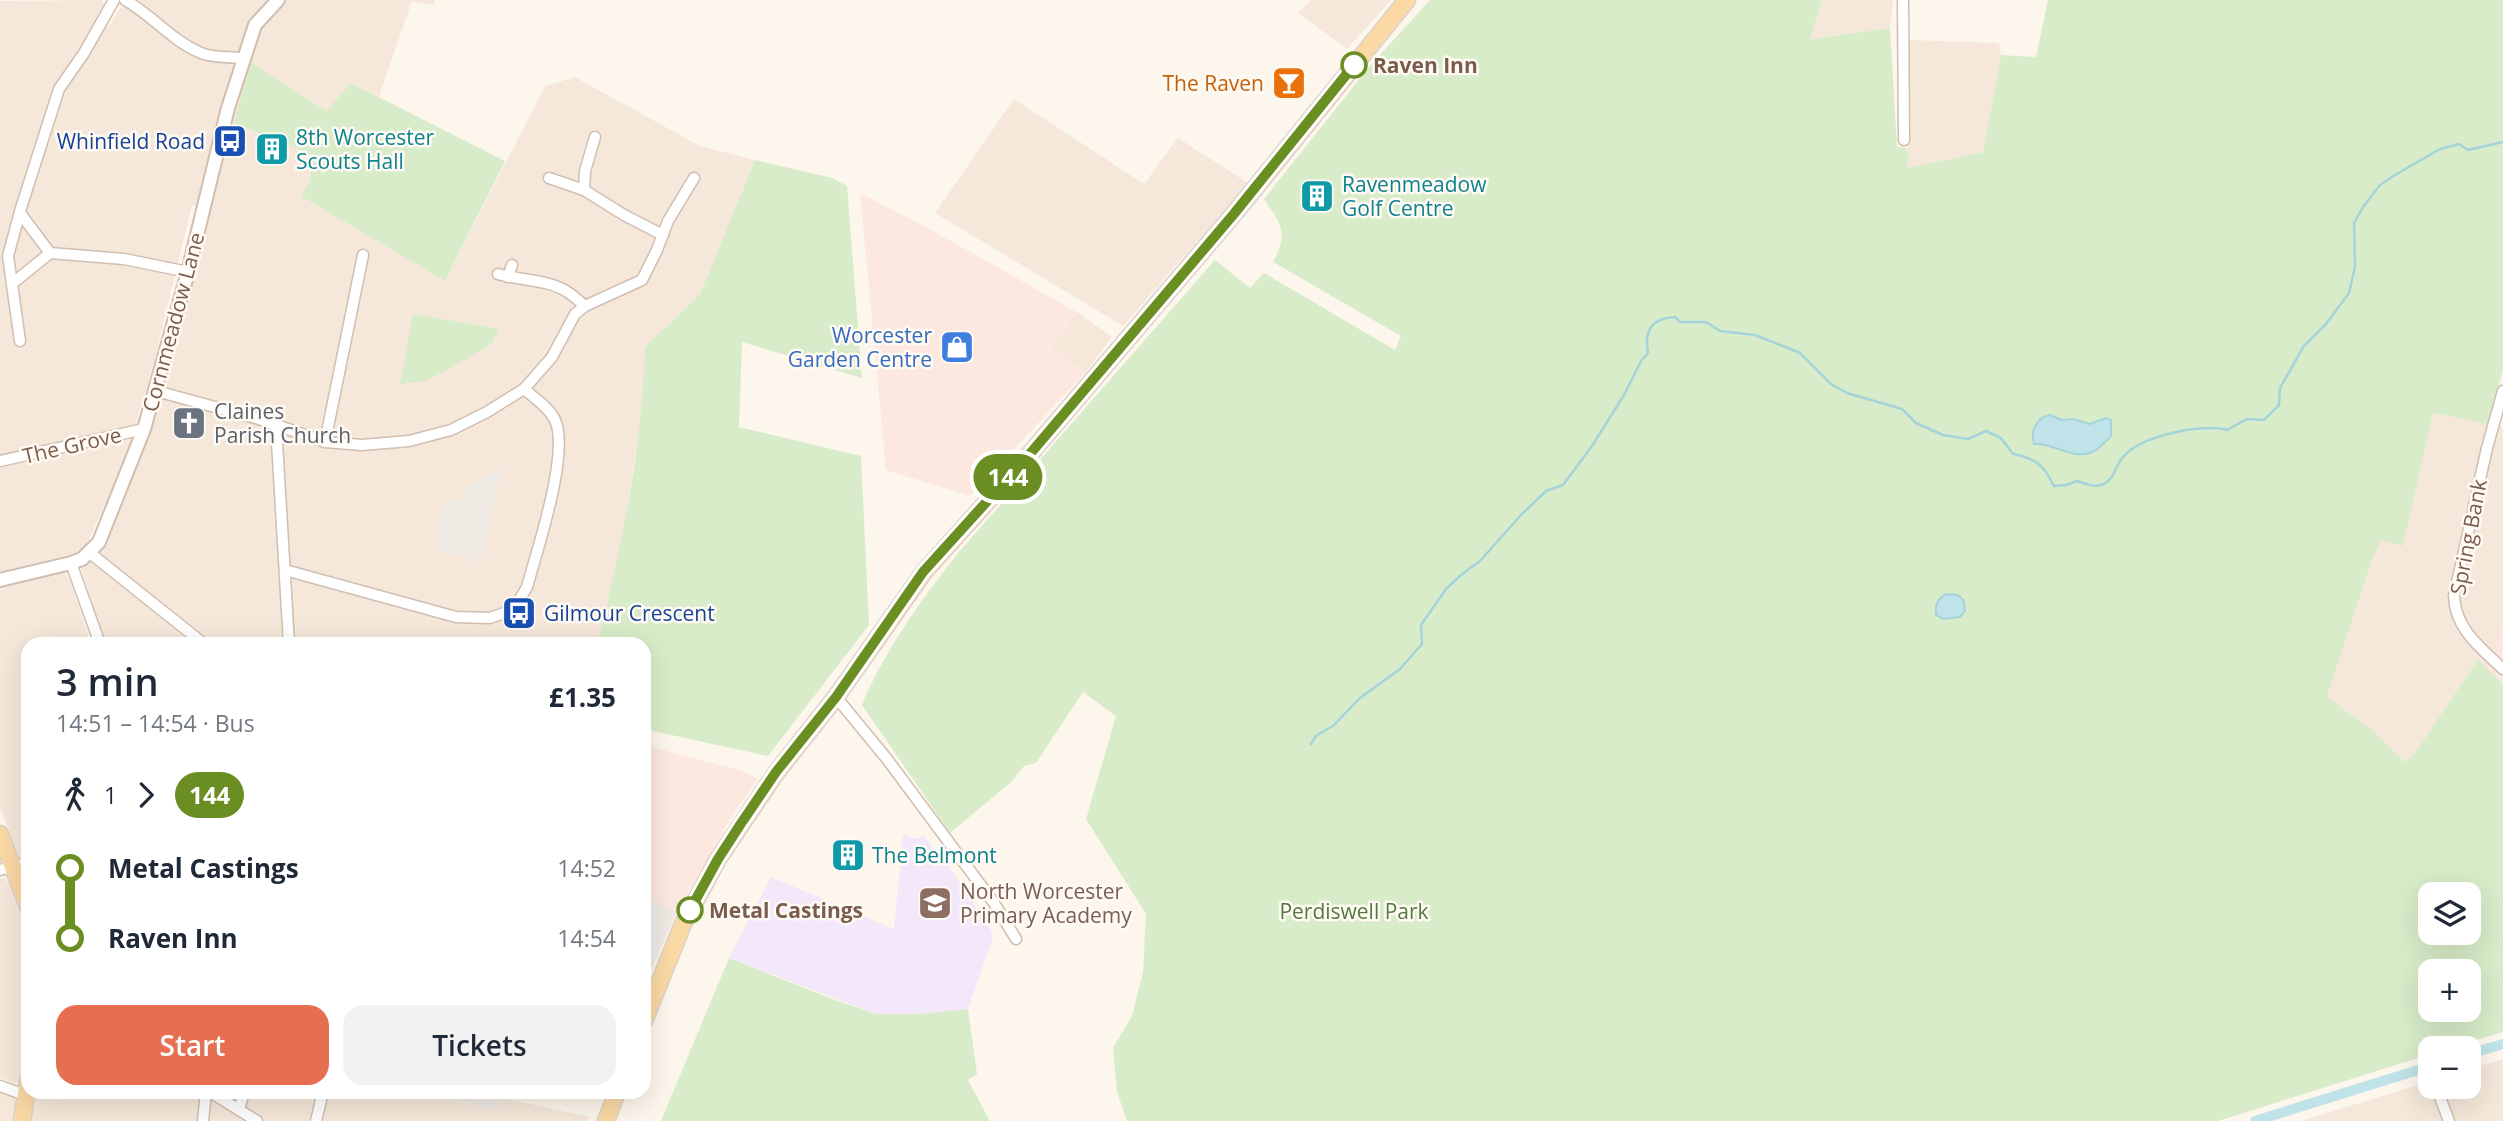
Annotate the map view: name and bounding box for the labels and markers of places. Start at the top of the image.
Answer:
place label: Raven Inn [1373,51,1478,79]
marker: Raven Inn [1341,52,1367,78]
bar icon: The Raven [1270,64,1308,102]
place label: The Raven [1163,69,1264,97]
bus stop icon: Whinfield Road [211,122,249,160]
place label: 8th Worcester Scouts Hall [296,123,435,175]
place label: Whinfield Road [57,127,205,155]
building icon: 8th Worcester Scouts Hall [253,130,291,168]
place label: Ravenmeadow Golf Centre [1342,170,1487,222]
building icon: Ravenmeadow Golf Centre [1298,177,1336,215]
place label: Worcester Garden Centre [788,321,932,373]
shop icon: Worcester Garden Centre [938,328,976,366]
place label: Claines Parish Church [214,397,351,449]
church icon: Claines Parish Church [170,404,208,442]
bus stop icon: Gilmour Crescent [500,594,538,632]
place label: Gilmour Crescent [544,599,715,627]
building icon: The Belmont [829,836,867,874]
place label: The Belmont [872,841,997,869]
place label: North Worcester Primary Academy [960,877,1132,929]
school or university icon: North Worcester Primary Academy [916,884,954,922]
place label: Metal Castings [709,896,863,924]
marker: Metal Castings [677,897,703,923]

